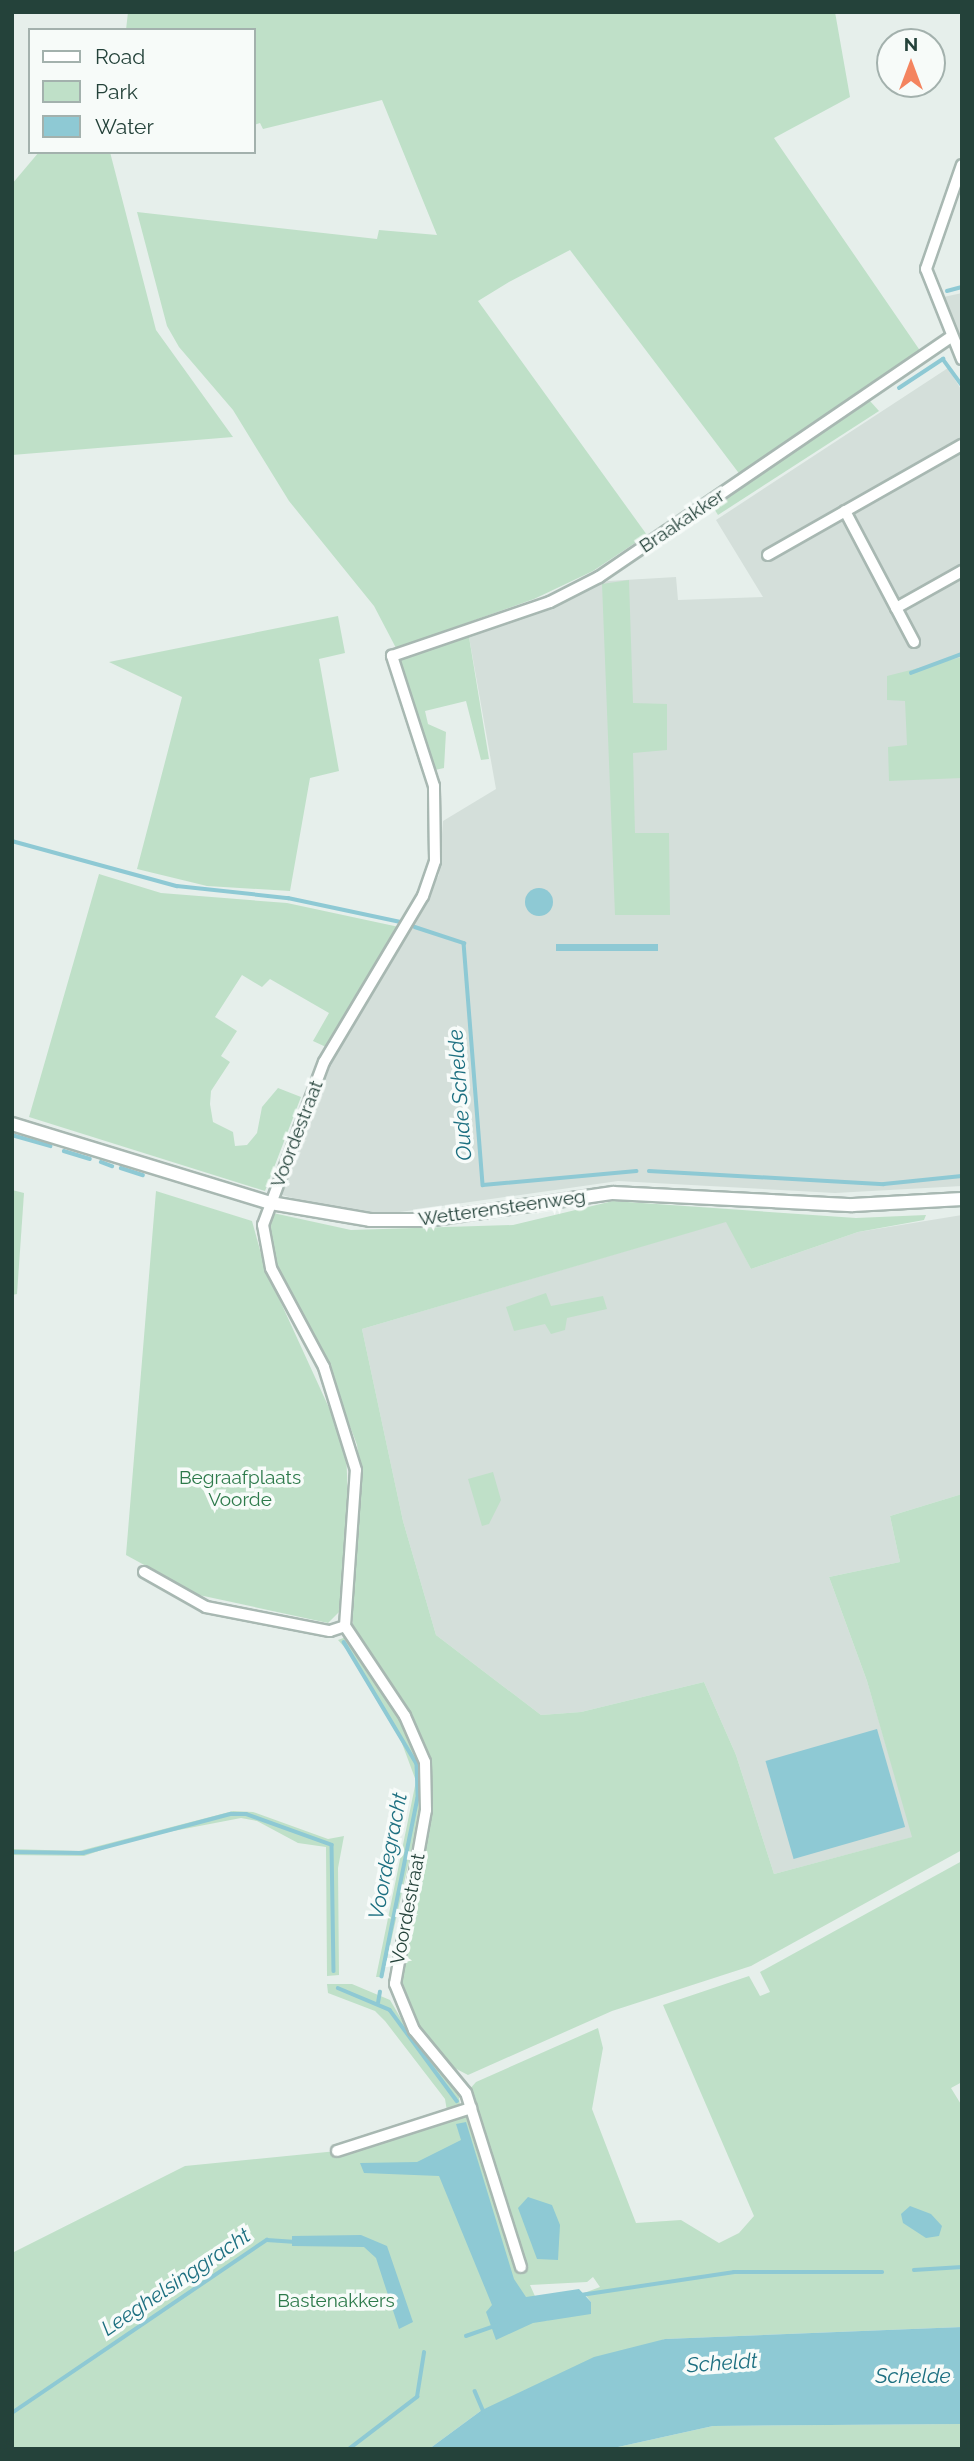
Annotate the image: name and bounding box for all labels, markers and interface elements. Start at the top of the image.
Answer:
legend [28,28,256,154]
north arrow [876,28,946,98]
text: N [904,33,918,55]
text: Road [95,44,145,69]
text: Park [95,79,138,104]
text: Water [95,114,154,139]
street label: Braakakker [635,484,729,558]
water label: Oude Schelde [443,1028,477,1162]
street label: Voordestraat [266,1077,328,1191]
street label: Wetterensteenweg [417,1185,587,1231]
park label: Begraafplaats Voorde [179,1467,301,1511]
water label: Voordegracht [363,1791,413,1921]
street label: Voordestraat [386,1851,430,1967]
water label: Leeghelsinggracht [97,2223,255,2341]
park label: Bastenakkers [277,2290,395,2312]
water label: Scheldt [686,2348,758,2378]
water label: Schelde [875,2363,951,2389]

